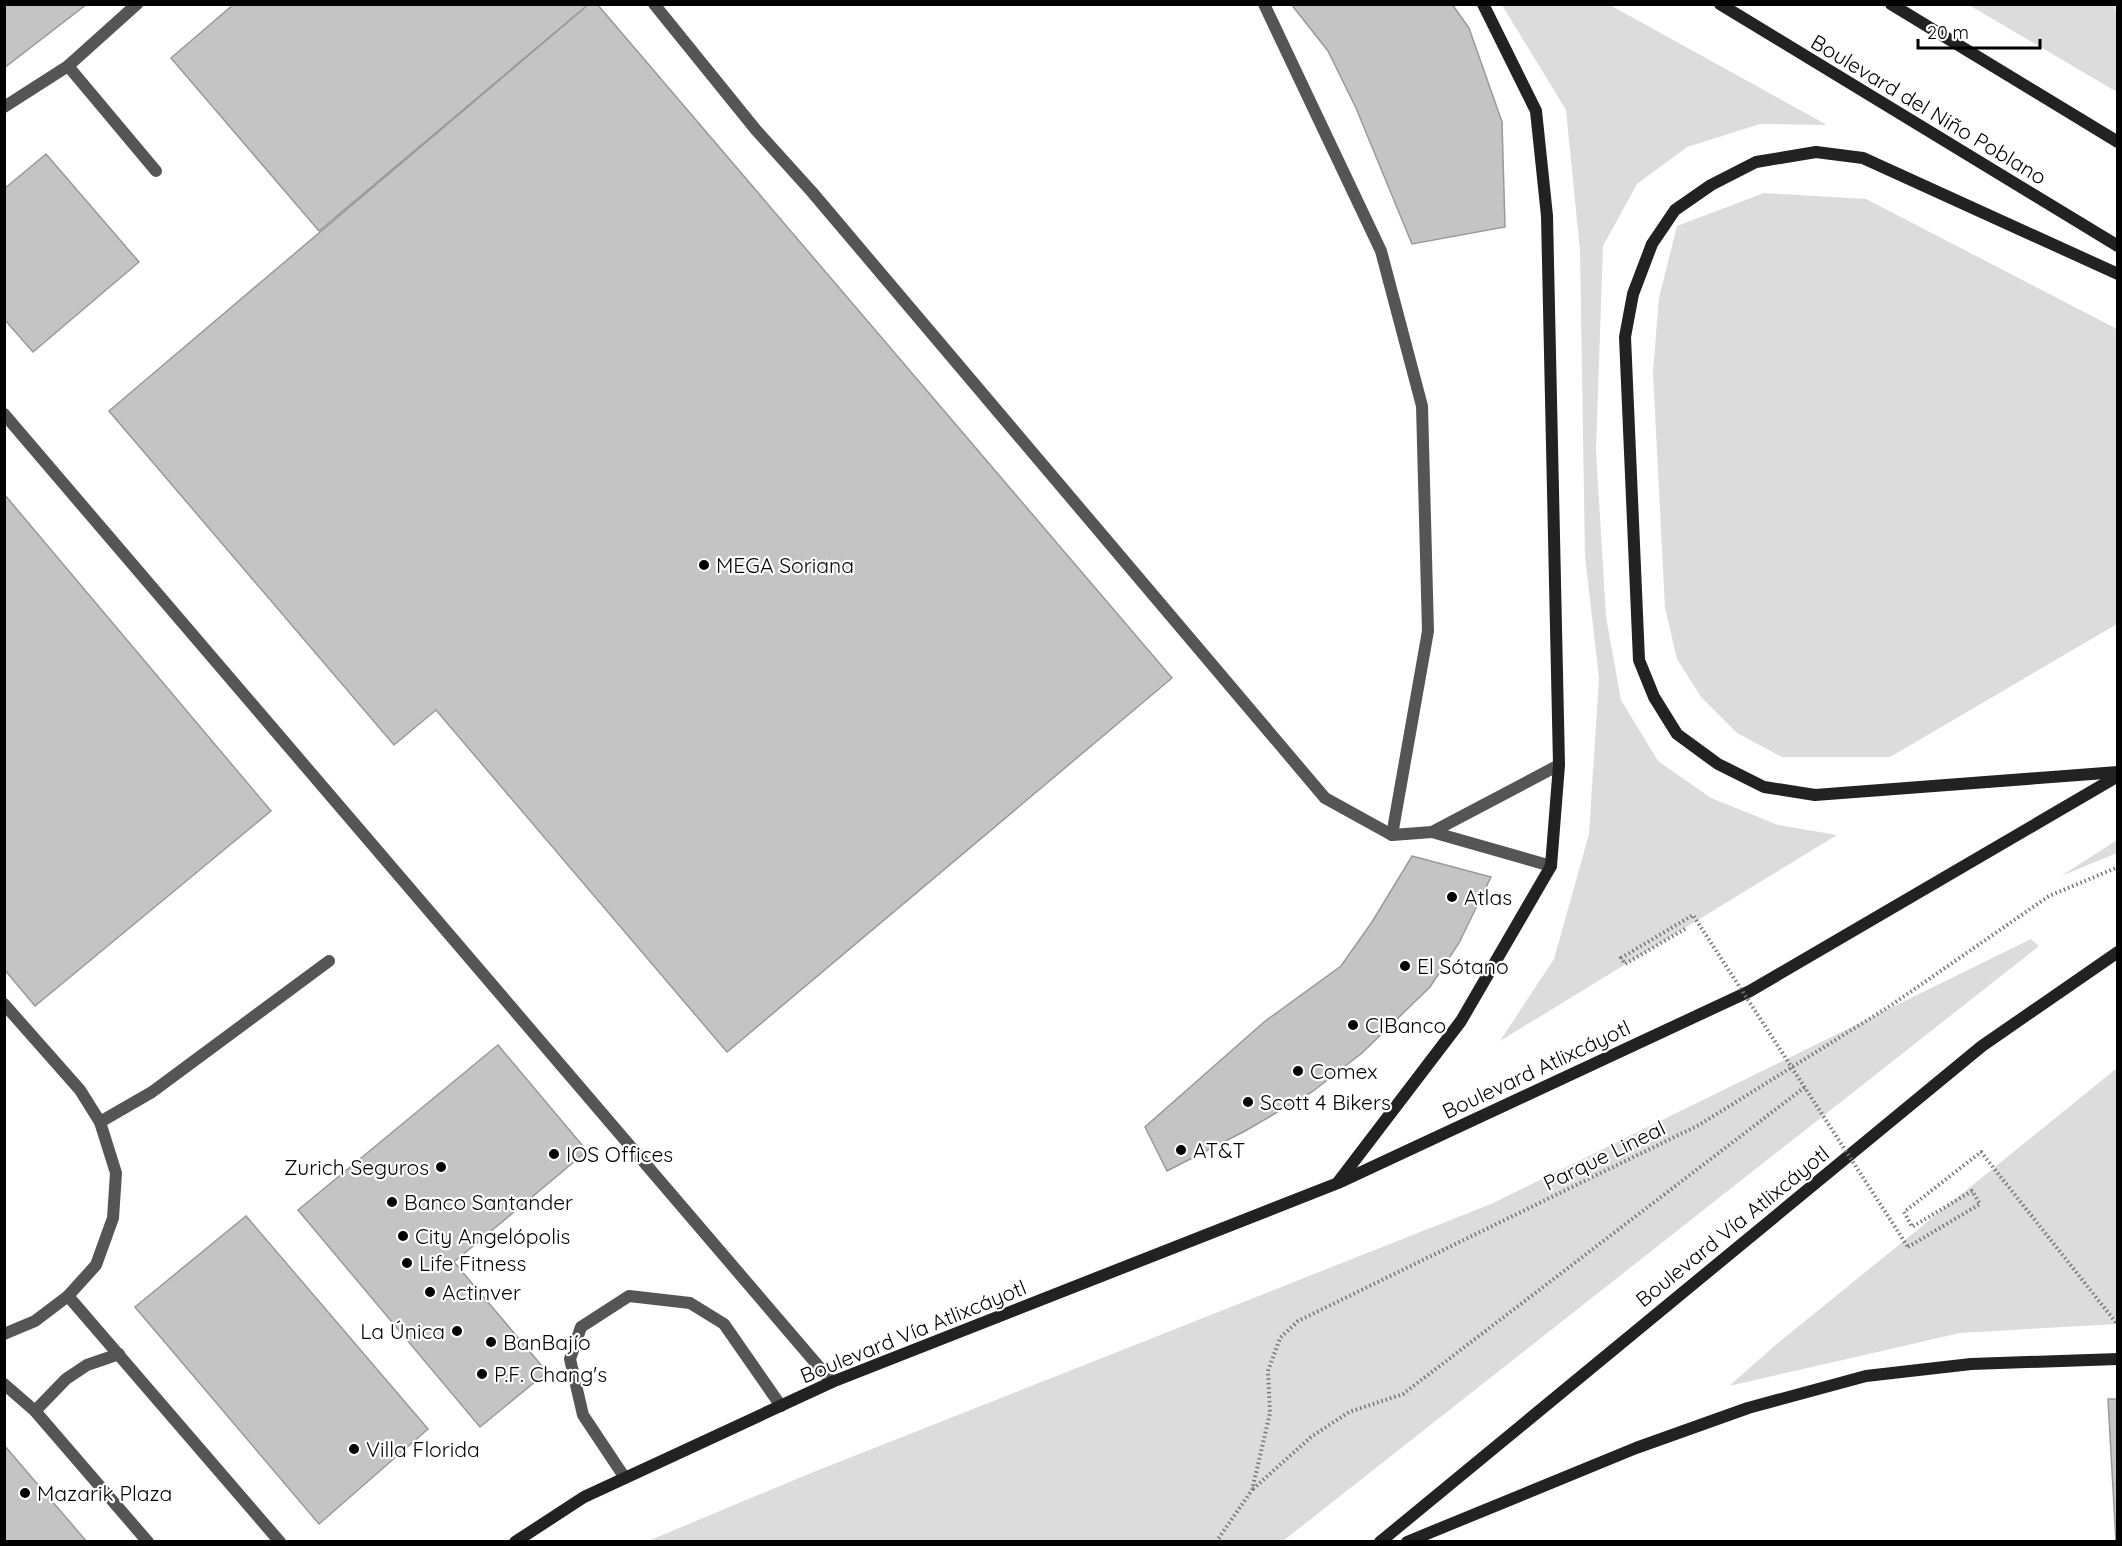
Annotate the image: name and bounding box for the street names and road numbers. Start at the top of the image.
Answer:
street label: Boulevard del Niño Poblano [1807,28,2051,190]
street label: Boulevard Atlixcáyotl [1438,1014,1634,1124]
street label: Parque Lineal [1539,1114,1669,1196]
street label: Boulevard Vía Atlixcáyotl [1630,1140,1834,1312]
street label: Boulevard Vía Atlixcáyotl [796,1274,1030,1388]

